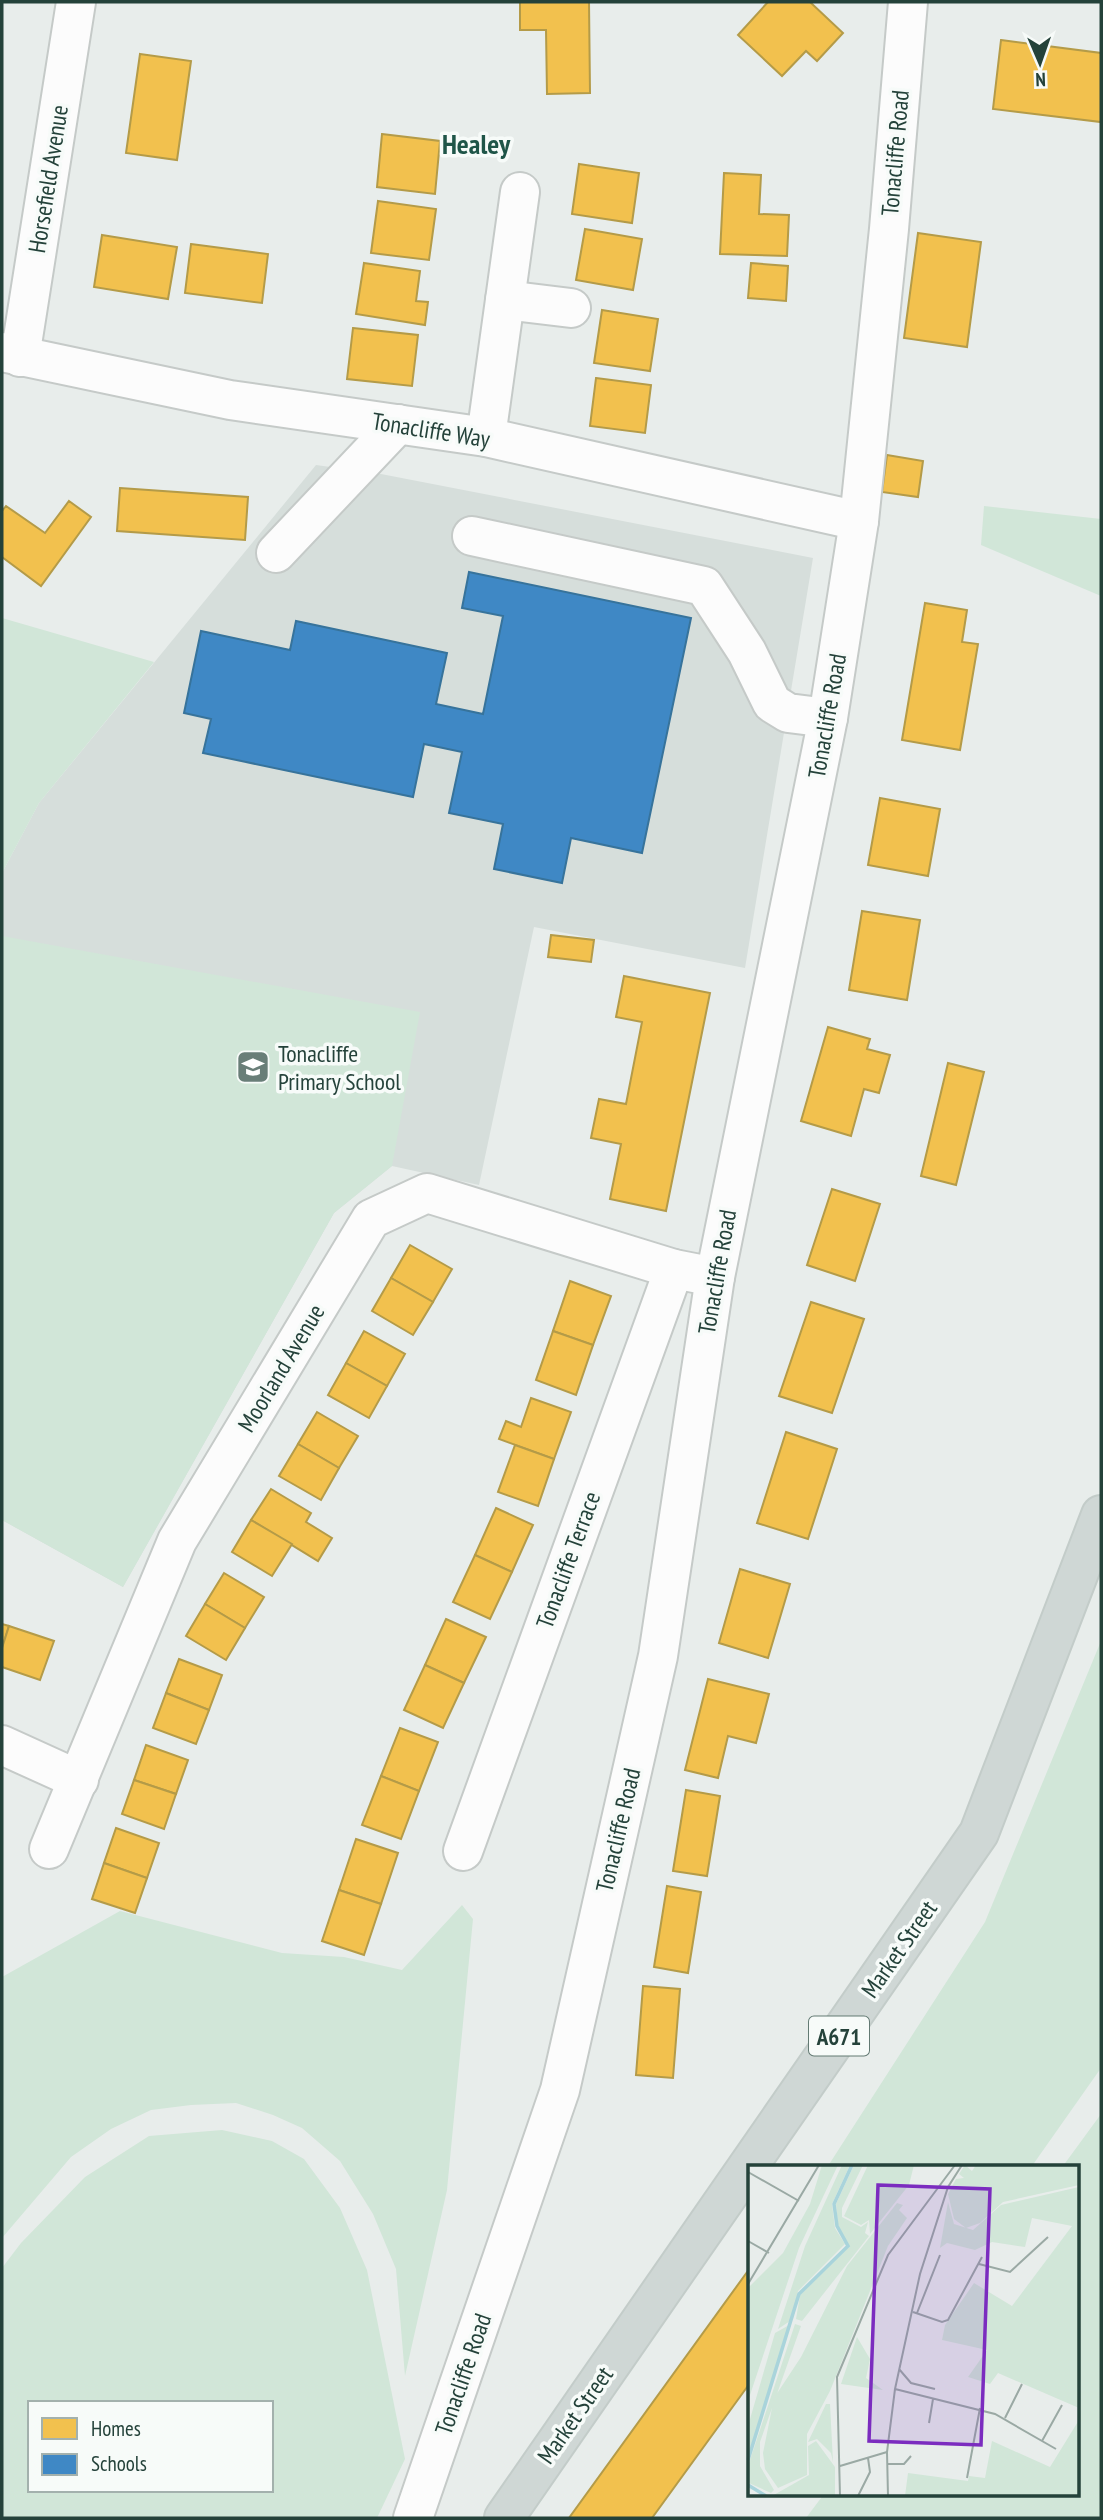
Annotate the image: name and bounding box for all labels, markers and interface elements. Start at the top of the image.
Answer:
north arrow [1005,28,1075,98]
text: N [1035,68,1046,92]
street label: Tonacliffe Road [874,89,916,217]
street label: Horsefield Avenue [21,103,75,255]
district label: Healey [442,125,511,162]
street label: Tonacliffe Way [370,405,492,455]
street label: Tonacliffe Road [801,651,853,781]
place label: Tonacliffe Primary School [278,1038,401,1097]
school or university icon: Tonacliffe Primary School [234,1048,272,1086]
street label: Tonacliffe Road [691,1207,743,1337]
street label: Moorland Avenue [231,1298,331,1438]
street label: Tonacliffe Terrace [529,1487,607,1633]
street label: Tonacliffe Road [589,1765,647,1895]
street label: Market Street [854,1894,944,2004]
road number: A671 [809,2016,869,2056]
inset map [748,2165,1078,2496]
street label: Tonacliffe Road [428,2309,498,2439]
street label: Market Street [530,2360,620,2470]
legend [28,2401,273,2492]
text: Homes [91,2415,141,2442]
text: Schools [91,2450,147,2477]

